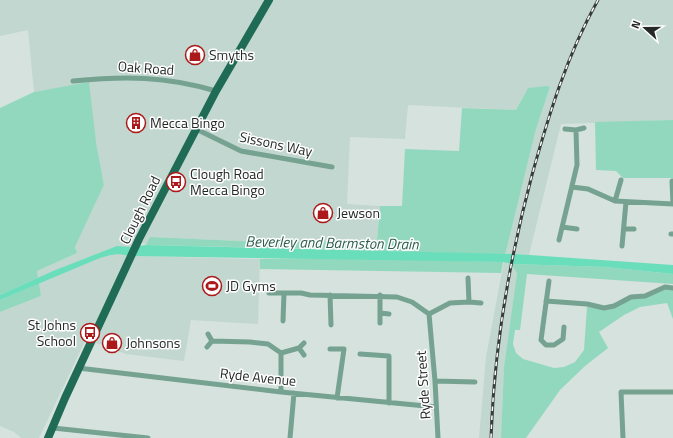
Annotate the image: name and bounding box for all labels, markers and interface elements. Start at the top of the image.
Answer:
north arrow [625,8,665,48]
text: N [627,18,644,31]
shop icon: Smyths [184,44,206,66]
place label: Smyths [209,44,254,65]
street label: Oak Road [117,55,175,80]
building icon: Mecca Bingo [125,112,147,134]
place label: Mecca Bingo [150,112,225,133]
street label: Sissons Way [238,126,315,162]
place label: Clough Road Mecca Bingo [190,163,265,200]
bus stop icon: Clough Road Mecca Bingo [165,171,187,193]
street label: Clough Road [114,172,165,248]
shop icon: Jewson [312,202,334,224]
place label: Jewson [337,202,380,223]
water label: Beverley and Barmston Drain [245,229,419,256]
sports icon: JD Gyms [201,275,223,297]
place label: JD Gyms [226,275,276,296]
place label: St Johns School [28,314,76,351]
bus stop icon: St Johns School [79,322,101,344]
shop icon: Johnsons [101,332,123,354]
place label: Johnsons [126,332,180,353]
street label: Ryde Street [410,350,435,420]
street label: Ryde Avenue [219,362,297,391]

